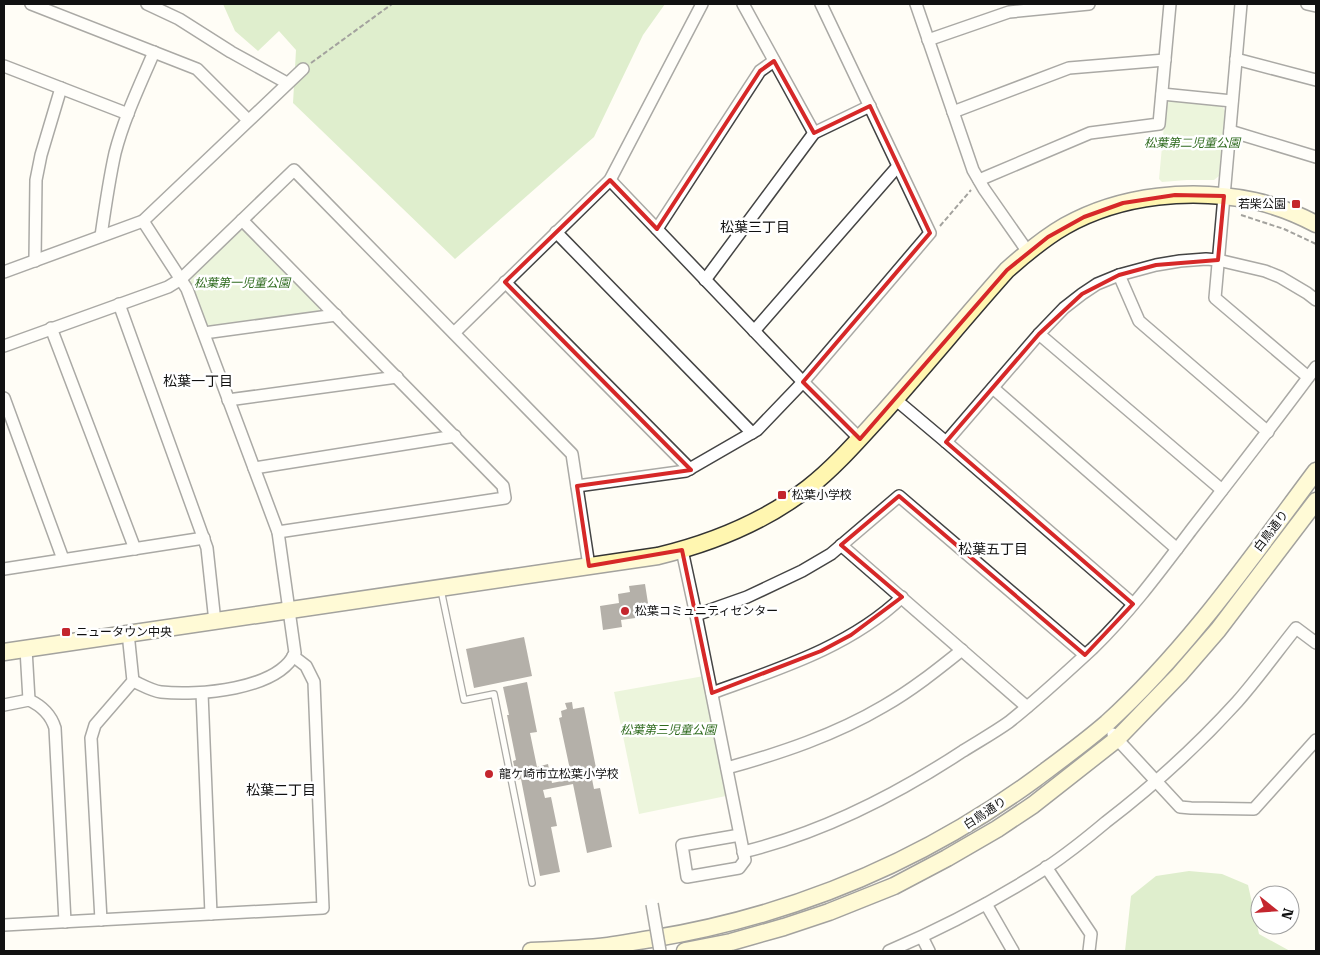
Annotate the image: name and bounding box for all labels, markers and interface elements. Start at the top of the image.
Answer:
park label: 松葉第二児童公園 [1144,136,1242,150]
place label: 若柴公園 [1238,197,1286,211]
marker: 若柴公園 [1290,198,1302,210]
district label: 松葉三丁目 [720,219,790,235]
park label: 松葉第一児童公園 [194,276,292,290]
district label: 松葉一丁目 [163,373,233,389]
place label: 松葉小学校 [792,488,852,502]
marker: 松葉小学校 [776,489,788,501]
street label: 白鳥通り [1251,508,1291,554]
district label: 松葉五丁目 [958,541,1028,557]
place label: 松葉コミュニティセンター [635,604,778,618]
marker: 松葉コミュニティセンター [619,605,631,617]
place label: ニュータウン中央 [76,625,172,639]
marker: ニュータウン中央 [60,626,72,638]
park label: 松葉第三児童公園 [620,723,718,737]
place label: 龍ケ崎市立松葉小学校 [499,767,619,781]
marker: 龍ケ崎市立松葉小学校 [483,768,495,780]
district label: 松葉二丁目 [246,782,316,798]
street label: 白鳥通り [961,794,1009,832]
north arrow [1250,885,1300,935]
text: N [1278,906,1297,922]

